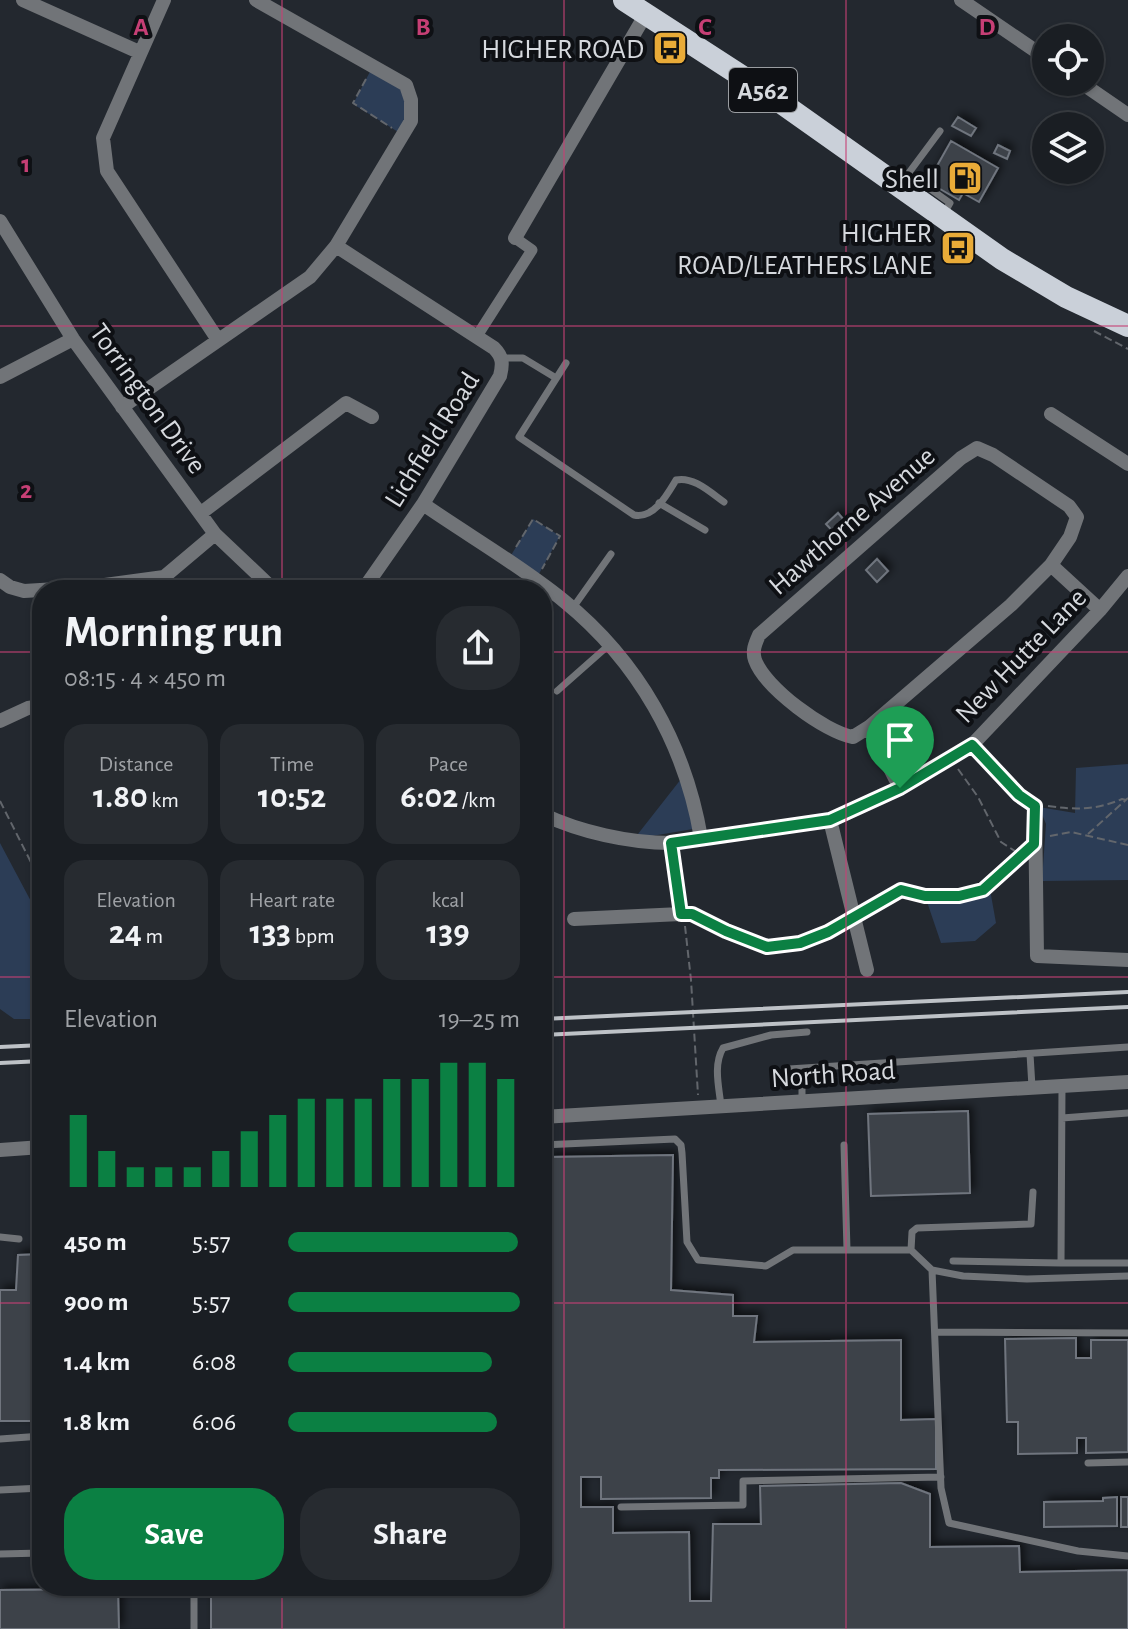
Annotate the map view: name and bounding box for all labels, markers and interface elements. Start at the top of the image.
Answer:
text: A [133,14,149,40]
text: B [415,14,431,40]
text: C [698,14,712,40]
text: D [978,14,996,40]
map controls [1032,24,1104,184]
button: locate [1032,24,1104,96]
bus stop icon: HIGHER ROAD [651,29,689,67]
place label: HIGHER ROAD [481,36,644,64]
road number: A562 [729,68,797,112]
button: layers [1032,112,1104,184]
text: 1 [21,151,31,177]
fuel station icon: Shell [946,159,984,197]
place label: Shell [885,166,939,194]
place label: HIGHER ROAD/LEATHERS LANE [677,220,932,280]
bus stop icon: HIGHER ROAD/LEATHERS LANE [939,229,977,267]
street label: Torrington Drive [84,319,211,479]
street label: Lichfield Road [380,367,485,513]
street label: Hawthorne Avenue [764,442,941,601]
text: 2 [20,477,32,503]
street label: New Hutte Lane [951,584,1092,729]
button: share [436,606,520,690]
text: Morning run [64,611,283,655]
text: 08:15 · 4 × 450 m [64,665,226,691]
pin [866,706,934,788]
icon: arrive [878,718,922,762]
text: Distance [99,753,173,775]
text: Time [270,753,314,775]
text: Pace [428,753,468,775]
text: 1.80 [93,780,148,814]
text: 10:52 [258,780,326,814]
text: 6:02 [400,780,458,814]
text: km [148,789,179,811]
text: /km [458,789,496,811]
text: Elevation [96,889,176,911]
text: Heart rate [249,889,335,911]
text: kcal [431,889,465,911]
text: 24 [109,916,142,950]
text: 133 [249,916,291,950]
text: 139 [426,916,470,950]
text: m [142,925,163,947]
text: bpm [291,925,335,947]
text: Elevation [64,1006,158,1032]
text: 19–25 m [439,1006,520,1032]
street label: North Road [770,1057,896,1093]
text: 450 m [64,1229,127,1255]
text: 5:57 [192,1229,231,1255]
text: 900 m [64,1289,129,1315]
text: 5:57 [192,1289,231,1315]
text: 1.4 km [64,1349,130,1375]
text: 6:08 [192,1349,236,1375]
text: 1.8 km [64,1409,130,1435]
text: 6:06 [192,1409,236,1435]
button: Save [64,1488,284,1580]
button: Share [300,1488,520,1580]

